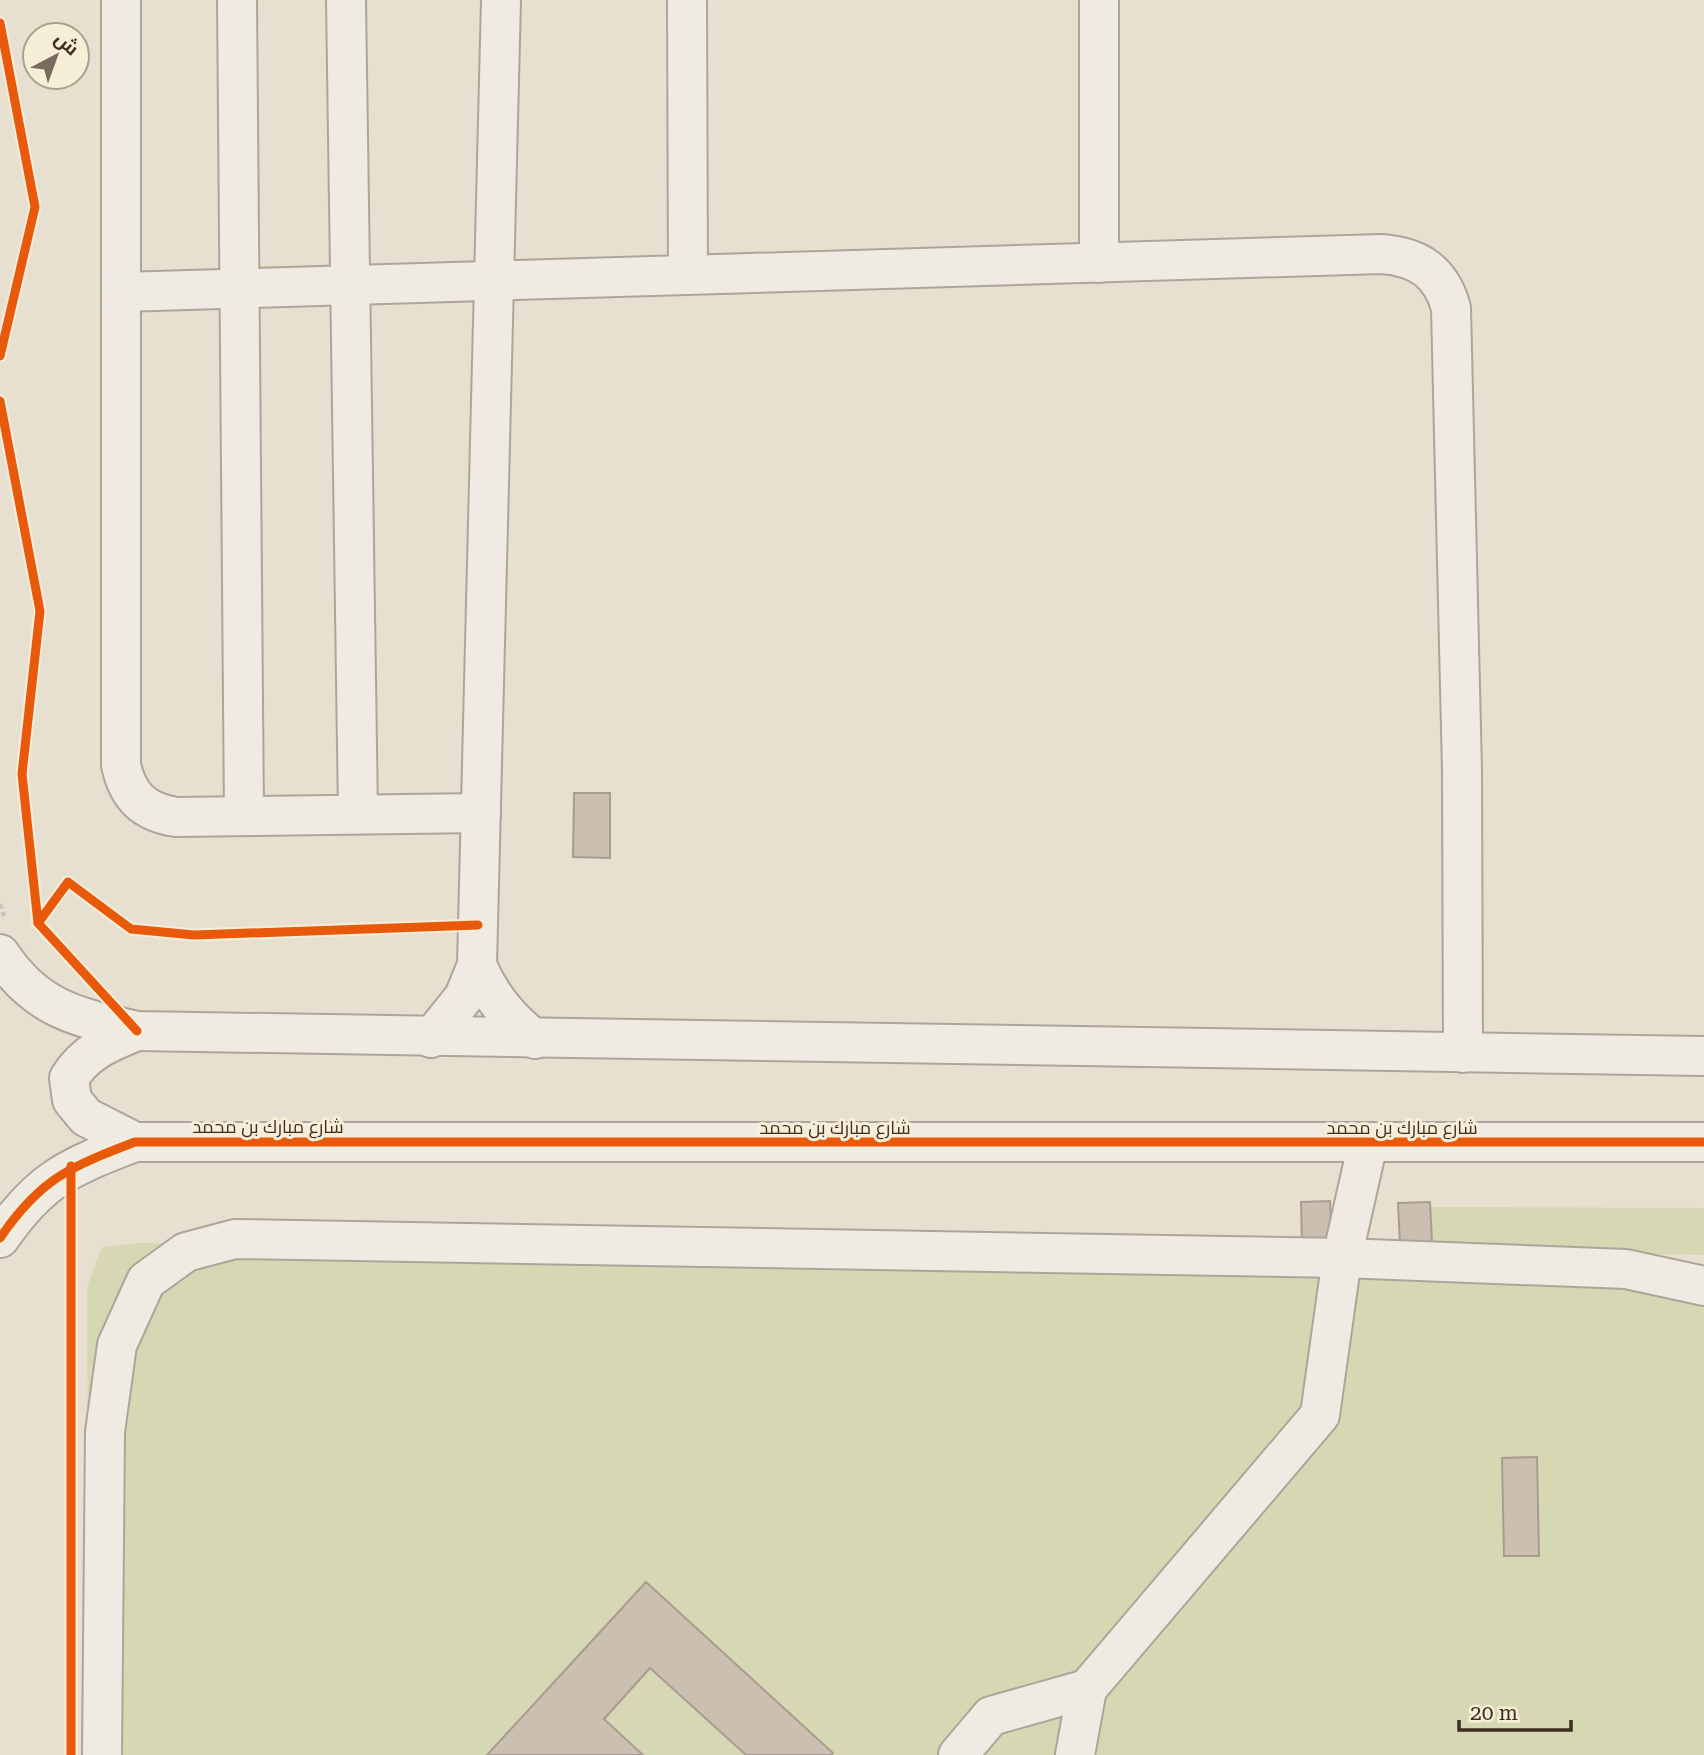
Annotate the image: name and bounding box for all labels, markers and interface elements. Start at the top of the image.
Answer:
north arrow [21,21,91,91]
text: ش [50,27,84,60]
street label: شارع مبارك بن محمد [192,1116,344,1139]
street label: شارع مبارك بن محمد [759,1117,911,1140]
street label: شارع مبارك بن محمد [1326,1117,1478,1140]
scale bar [1459,1688,1571,1732]
text: 20 m [1470,1701,1518,1725]

